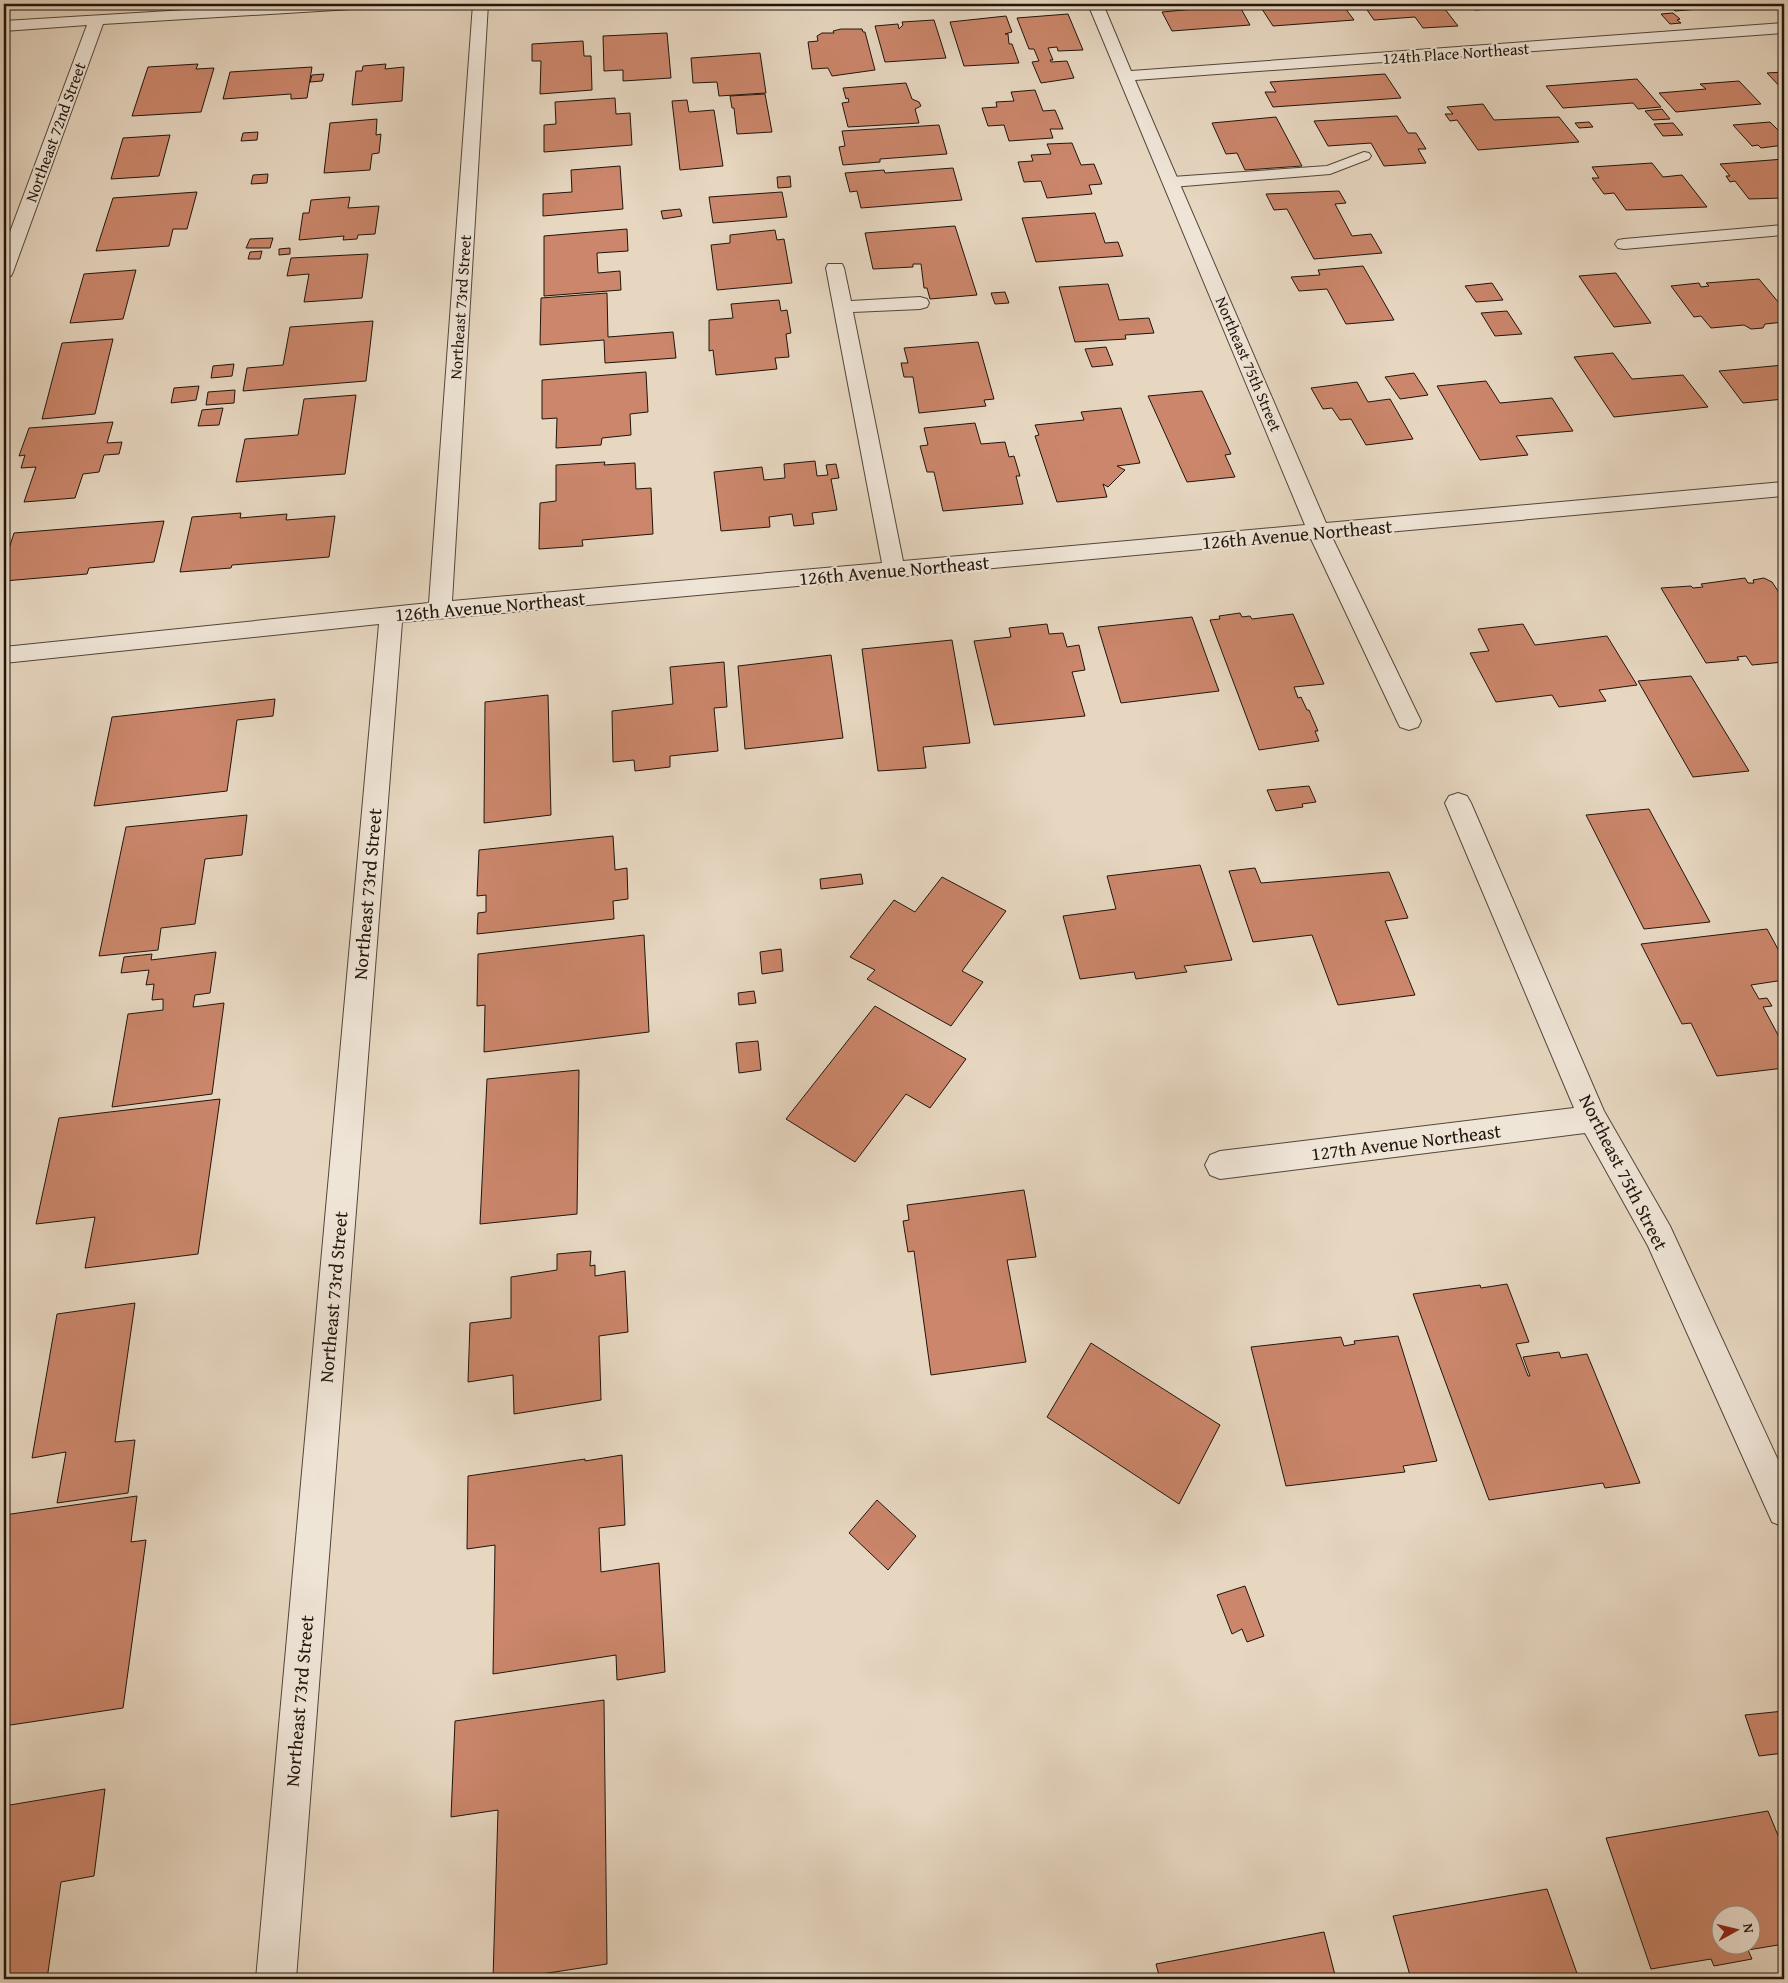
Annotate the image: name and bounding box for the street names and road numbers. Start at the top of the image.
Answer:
street label: 124th Place Northeast [1382,36,1530,70]
street label: Northeast 72nd Street [19,58,92,205]
street label: Northeast 73rd Street [443,234,477,380]
street label: Northeast 75th Street [1210,293,1288,436]
street label: 126th Avenue Northeast [1201,512,1394,556]
street label: 126th Avenue Northeast [798,548,991,592]
street label: 126th Avenue Northeast [394,584,587,628]
street label: Northeast 73rd Street [346,807,388,981]
street label: Northeast 75th Street [1573,1089,1676,1255]
street label: 127th Avenue Northeast [1309,1116,1503,1168]
street label: Northeast 73rd Street [312,1210,354,1384]
street label: Northeast 73rd Street [278,1614,320,1788]

